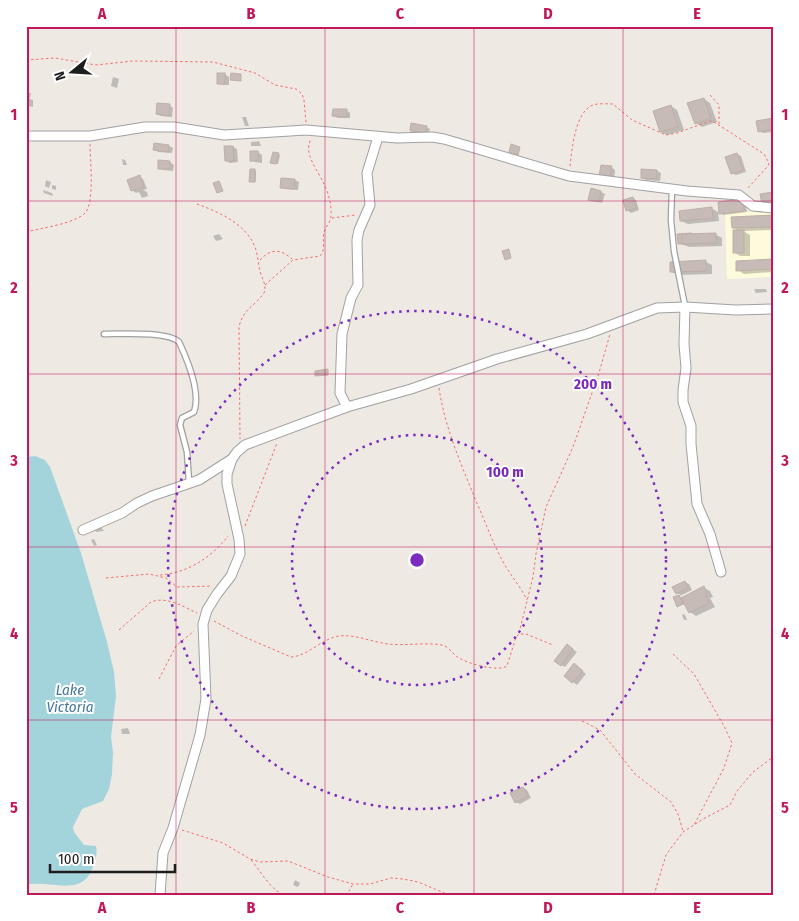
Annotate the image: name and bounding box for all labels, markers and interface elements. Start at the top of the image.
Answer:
text: A [97,4,107,23]
text: B [247,4,256,23]
text: C [396,4,405,23]
text: D [543,4,553,23]
text: E [693,4,701,23]
north arrow [48,48,98,98]
text: N [51,69,69,82]
text: 1 [11,105,17,124]
text: 1 [782,105,788,124]
text: 2 [9,278,18,297]
text: 2 [780,278,789,297]
text: 200 m [573,375,612,393]
text: 3 [9,451,18,470]
text: 3 [780,451,789,470]
text: 100 m [486,463,524,481]
centre of rings [408,551,426,569]
text: 4 [10,624,18,643]
text: 4 [781,624,789,643]
water label: Lake Victoria [47,681,94,716]
text: 5 [10,798,18,817]
text: 5 [781,798,789,817]
scale bar [50,841,175,873]
text: 100 m [58,850,95,868]
text: A [97,898,107,917]
text: B [247,898,256,917]
text: C [396,898,405,917]
text: D [543,898,553,917]
text: E [693,898,701,917]

